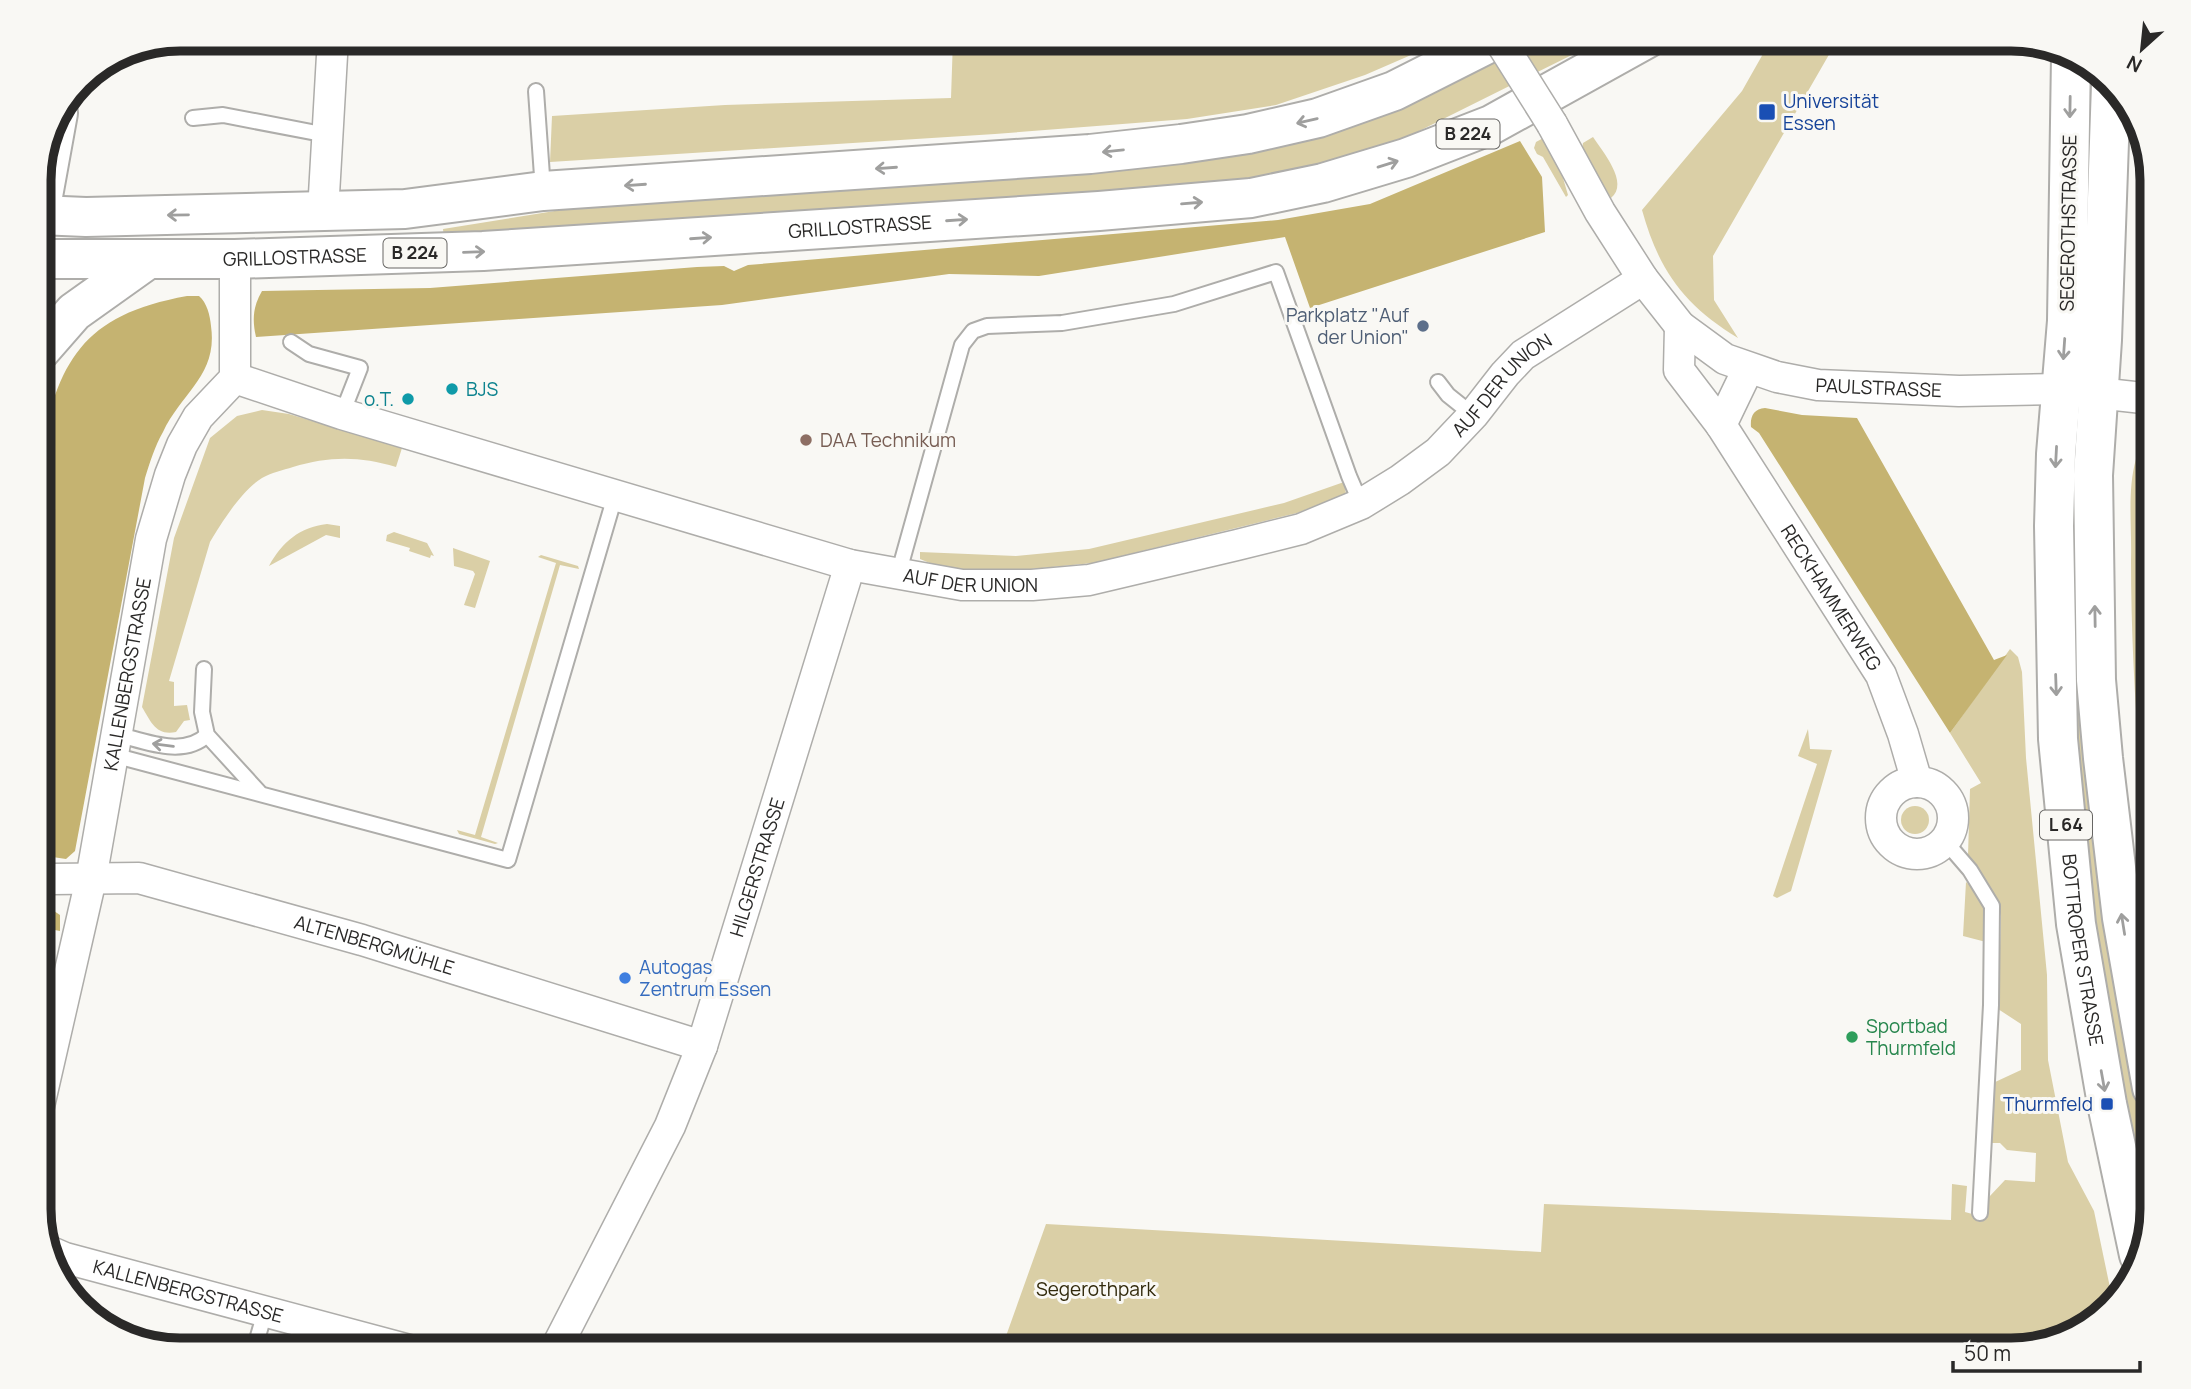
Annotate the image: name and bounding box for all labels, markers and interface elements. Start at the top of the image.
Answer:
north arrow [2107,14,2177,84]
text: N [2122,49,2146,79]
place label: Universität Essen [1783,88,1879,136]
one-way arrow [2063,96,2076,119]
marker: Universität Essen [1757,102,1777,122]
one-way arrow [1296,115,1318,128]
road number: B 224 [1436,119,1500,148]
street label: SEGEROTHSTRASSE [2053,134,2083,312]
one-way arrow [1102,145,1125,158]
one-way arrow [1377,156,1399,169]
one-way arrow [875,161,898,174]
one-way arrow [624,179,646,192]
one-way arrow [1180,196,1202,209]
one-way arrow [167,208,190,222]
street label: GRILLOSTRASSE [787,209,933,244]
one-way arrow [945,214,968,227]
one-way arrow [690,231,713,244]
road number: B 224 [384,239,446,268]
street label: GRILLOSTRASSE [223,242,367,272]
one-way arrow [463,245,486,258]
place label: Parkplatz "Auf der Union" [1286,302,1409,350]
marker: Parkplatz "Auf der Union" [1415,318,1431,334]
street label: AUF DER UNION [1446,327,1557,442]
one-way arrow [2057,337,2070,359]
street label: PAULSTRASSE [1815,372,1942,403]
place label: BJS [466,376,498,402]
marker: BJS [444,381,460,397]
place label: o.T. [364,386,394,412]
marker: o.T. [400,391,416,407]
place label: DAA Technikum [820,427,956,453]
marker: DAA Technikum [798,432,814,448]
one-way arrow [2050,445,2063,468]
street label: RECKHAMMERWEG [1775,519,1888,675]
street label: AUF DER UNION [901,562,1038,598]
street label: KALLENBERGSTRASSE [97,575,157,773]
one-way arrow [2089,605,2102,628]
one-way arrow [2049,673,2062,696]
one-way arrow [152,738,175,751]
street label: HILGERSTRASSE [723,794,791,940]
road number: L 64 [2040,810,2092,840]
street label: BOTTROPER STRASSE [2056,853,2110,1048]
street label: ALTENBERGMÜHLE [291,909,458,981]
one-way arrow [2116,913,2129,936]
place label: Autogas Zentrum Essen [639,954,771,1002]
marker: Autogas Zentrum Essen [617,970,633,986]
place label: Sportbad Thurmfeld [1866,1013,1956,1061]
marker: Sportbad Thurmfeld [1844,1029,1860,1045]
one-way arrow [2097,1069,2110,1091]
place label: Thurmfeld [2003,1091,2093,1117]
marker: Thurmfeld [2099,1096,2115,1112]
street label: KALLENBERGSTRASSE [90,1253,286,1329]
park label: Segerothpark [1036,1276,1157,1302]
scale bar [1953,1330,2140,1374]
text: 50 m [1964,1339,2011,1367]

